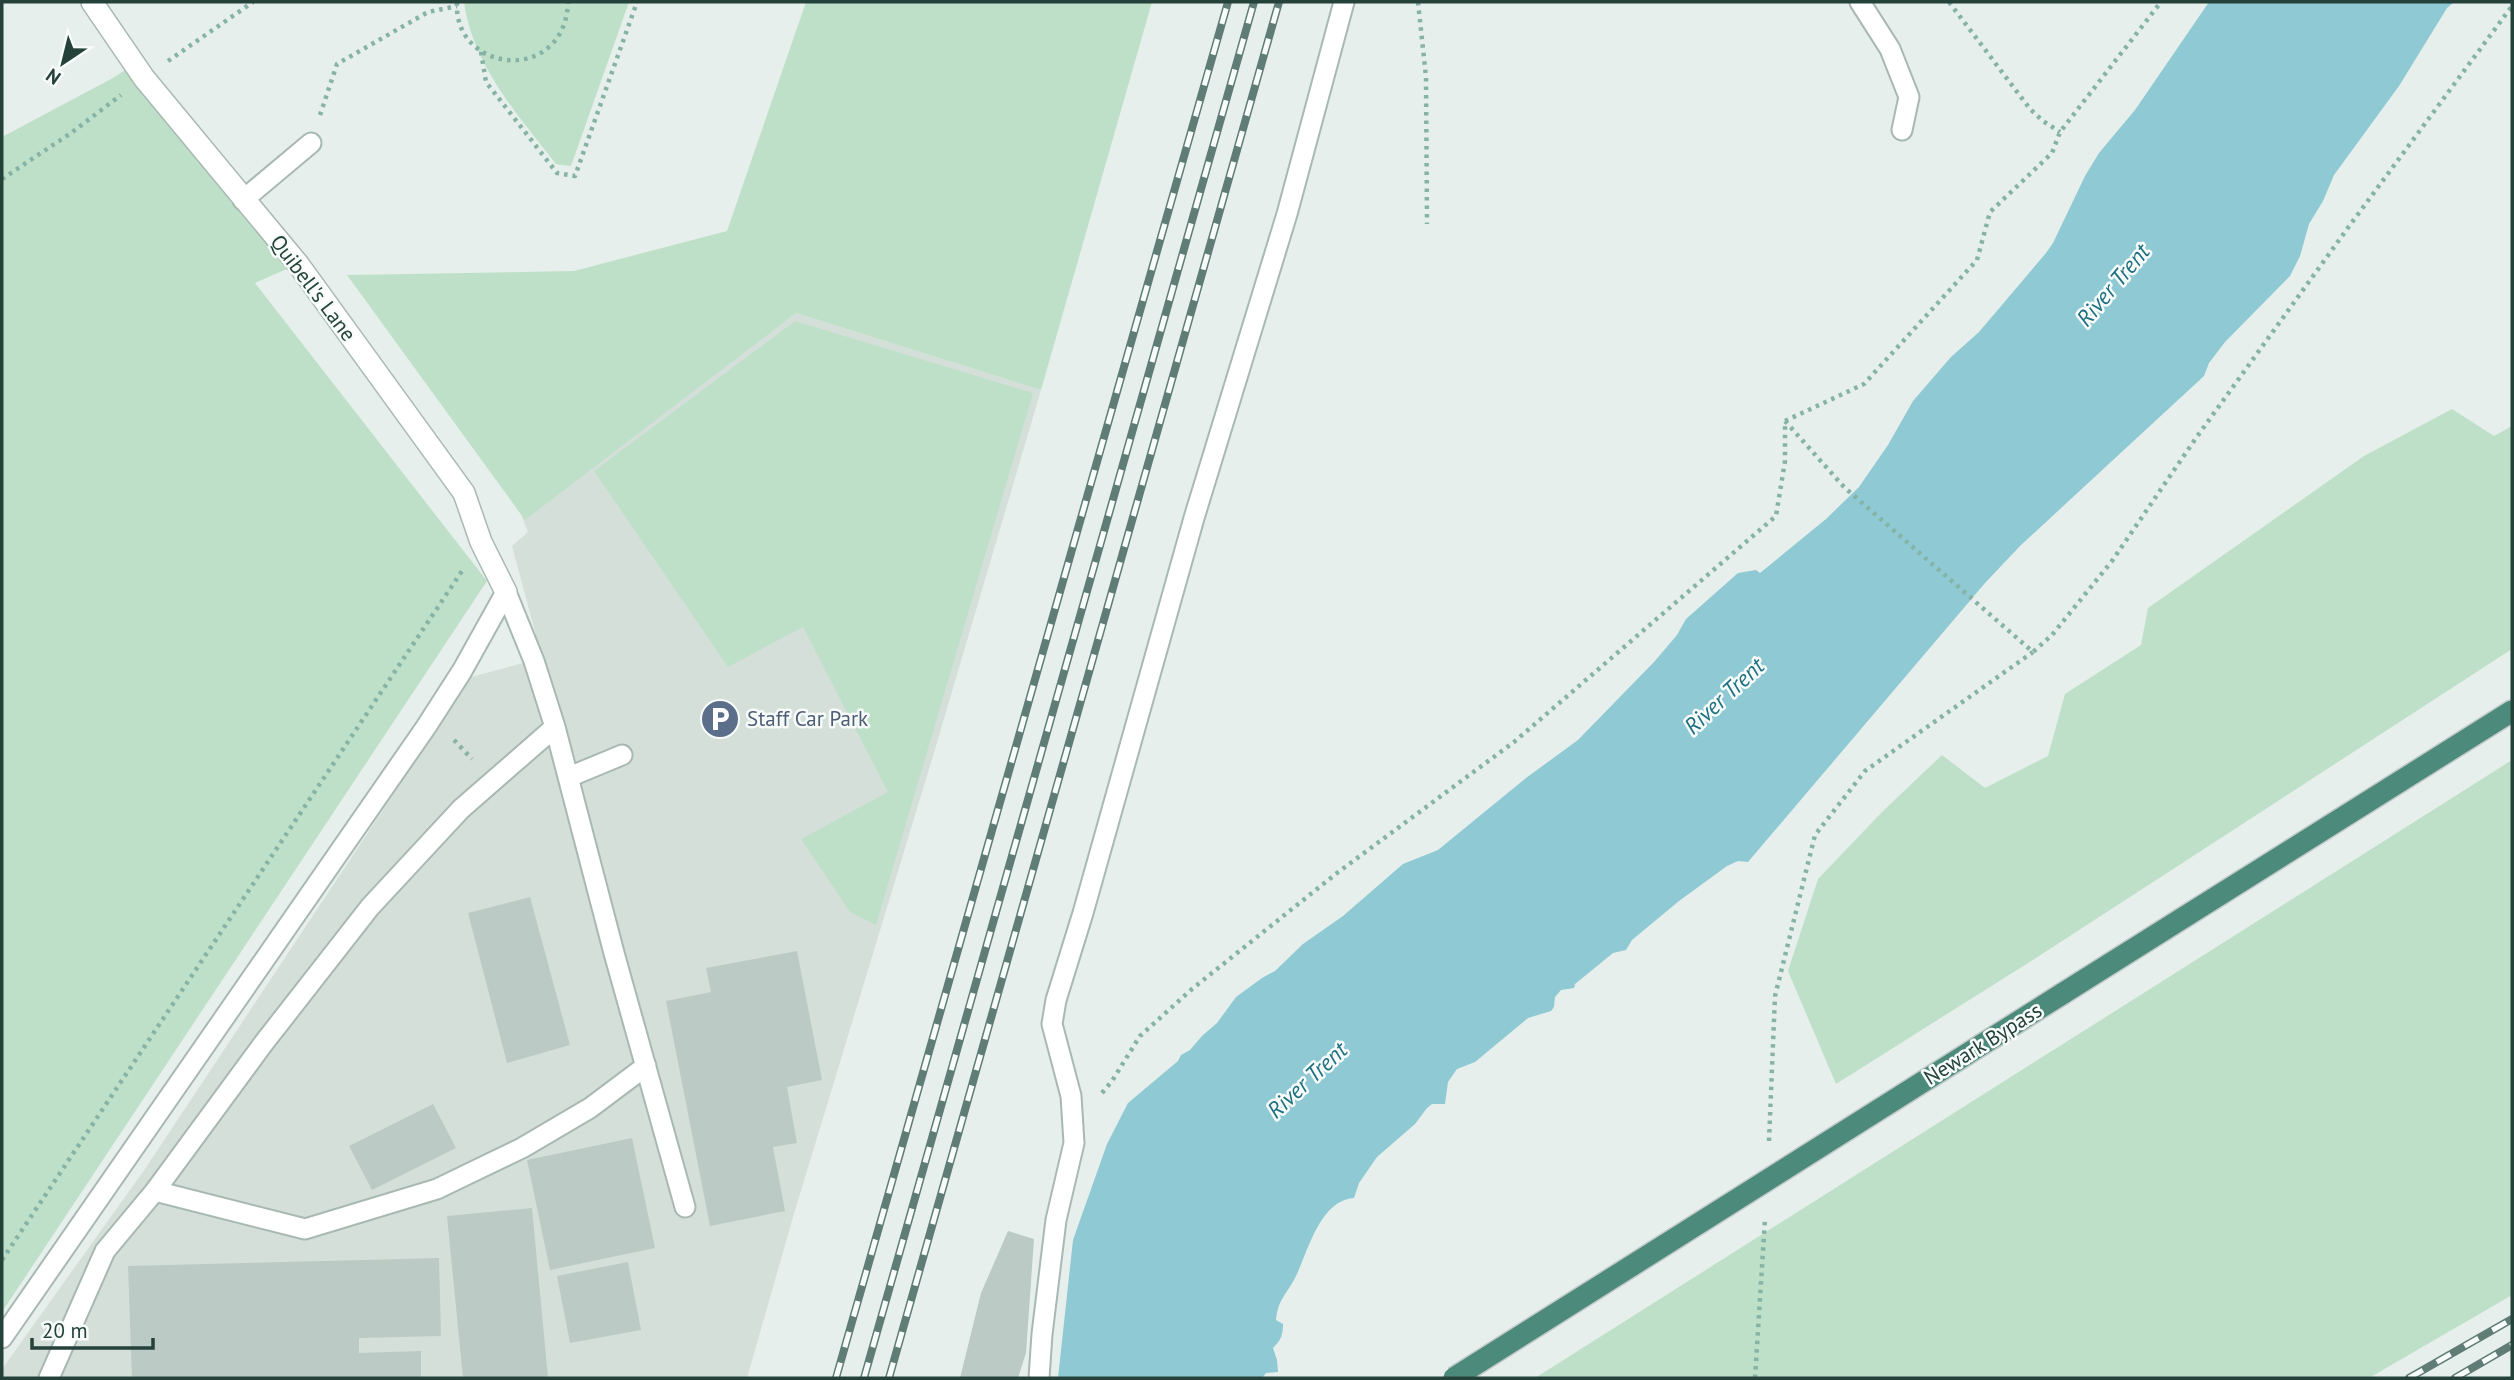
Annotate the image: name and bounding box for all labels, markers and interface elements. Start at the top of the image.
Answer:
north arrow [28,28,98,98]
text: N [41,64,65,90]
street label: Quibell's Lane [265,229,362,346]
water label: River Trent [2070,236,2157,332]
water label: River Trent [1678,650,1771,740]
parking icon: Staff Car Park [699,698,741,740]
place label: Staff Car Park [747,705,868,732]
street label: Newark Bypass [1919,997,2047,1091]
water label: River Trent [1261,1034,1354,1124]
scale bar [32,1306,152,1350]
text: 20 m [42,1317,88,1344]

